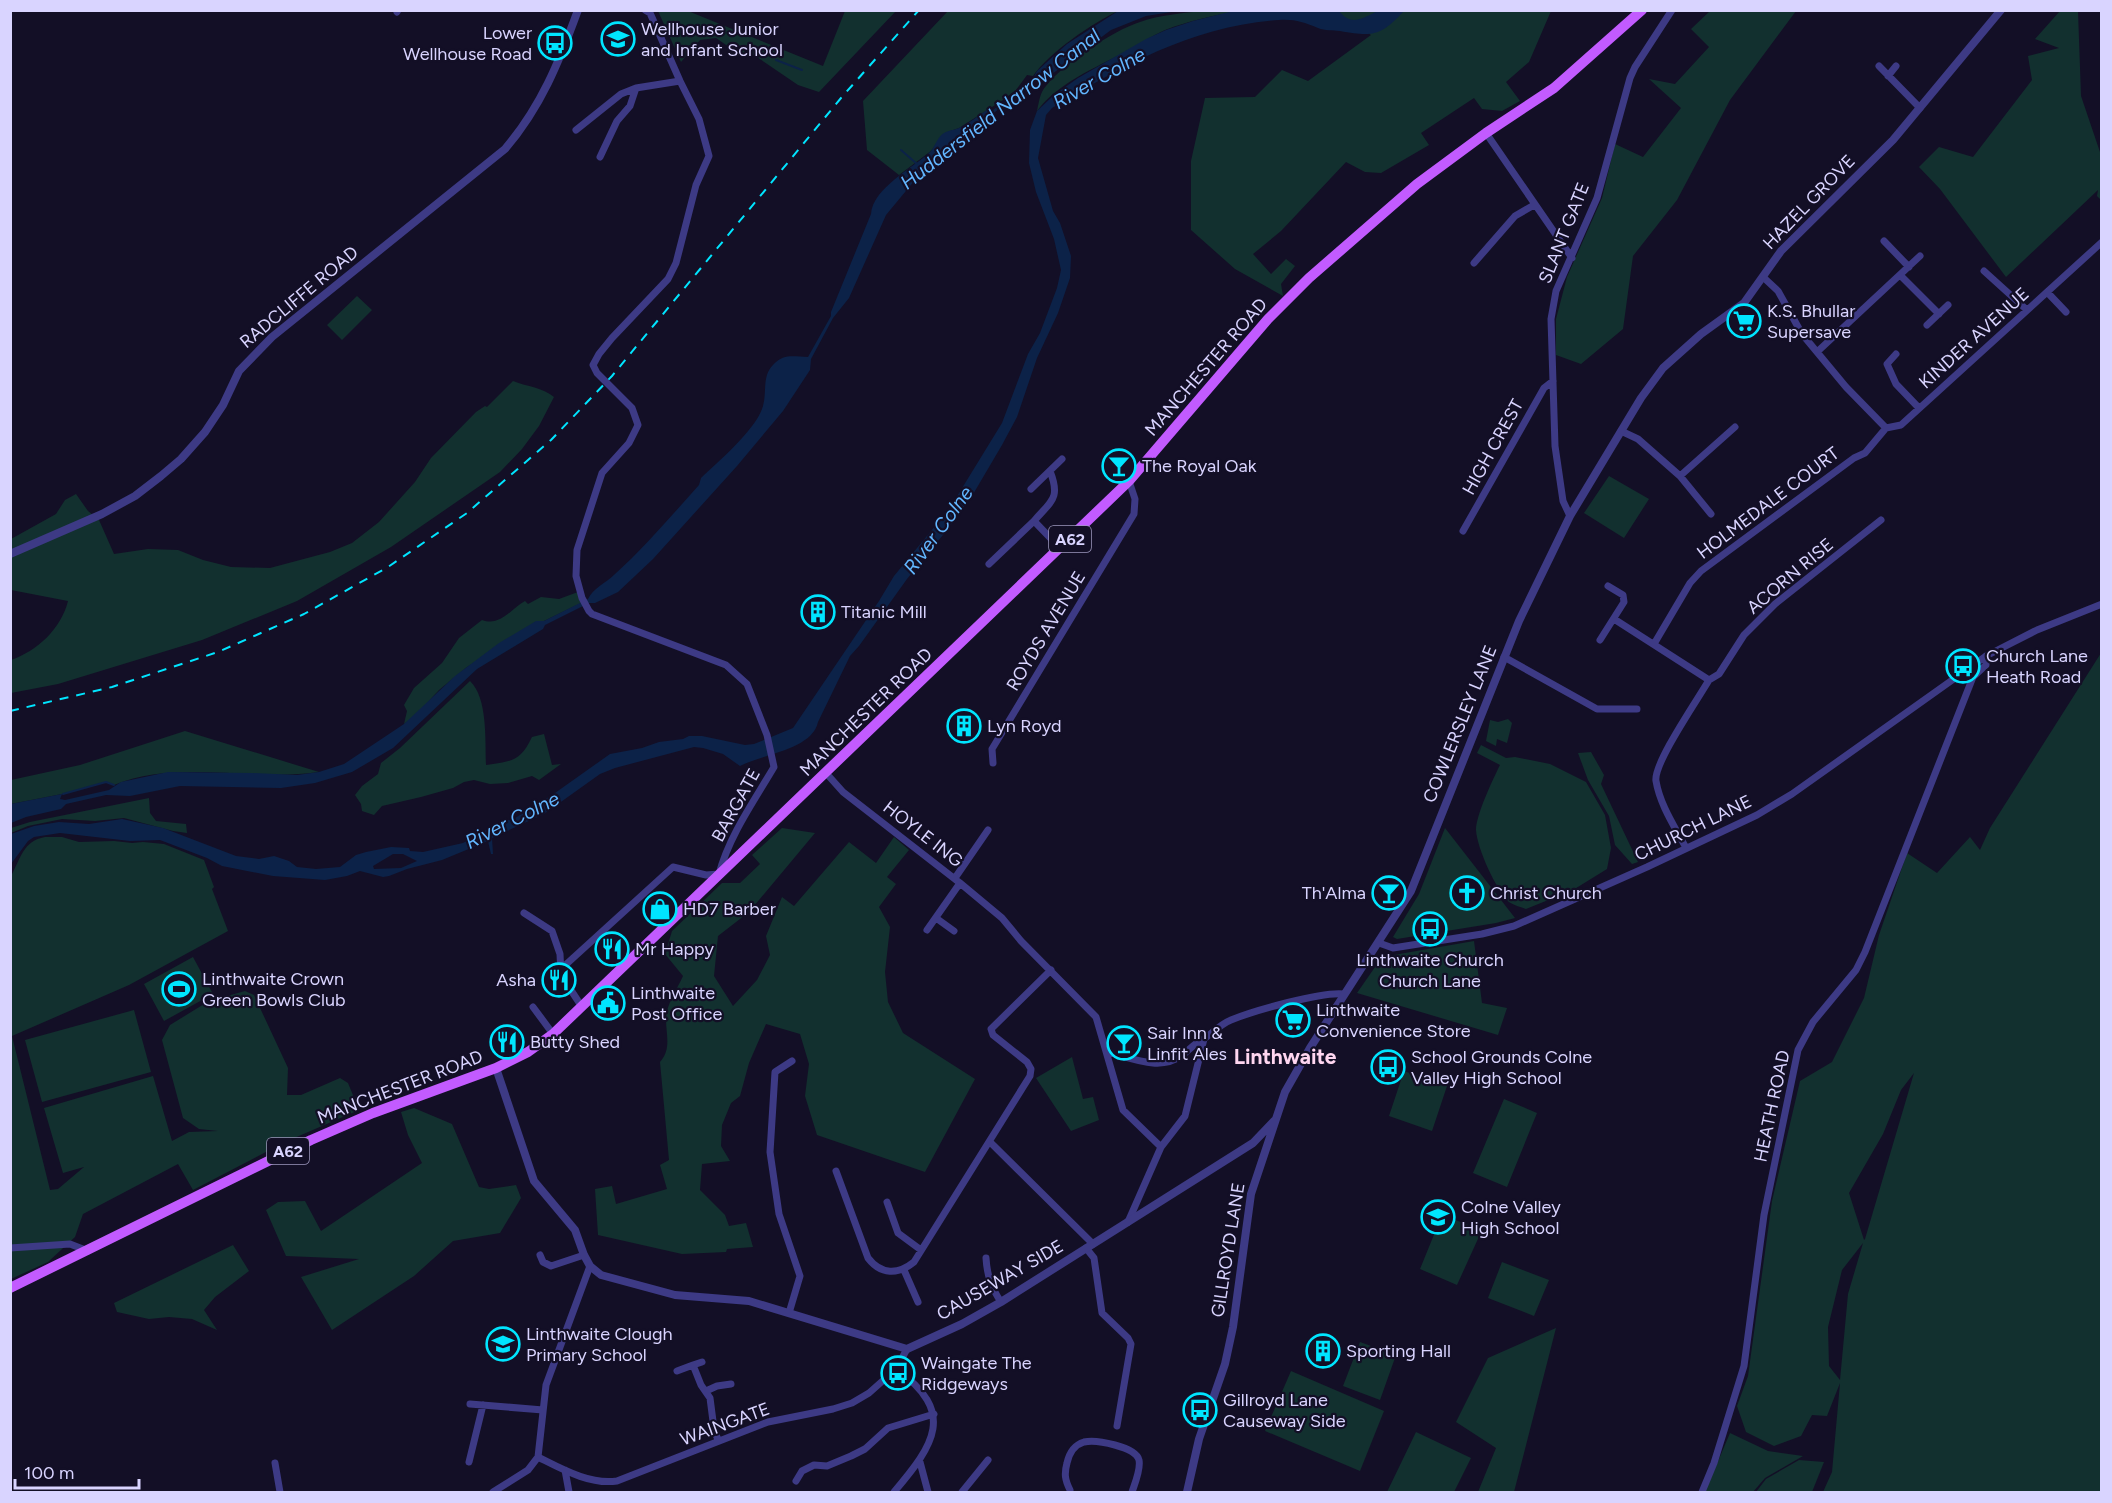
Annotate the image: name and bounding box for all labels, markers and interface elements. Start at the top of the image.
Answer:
place label: Wellhouse Junior and Infant School [641,18,783,61]
school or university icon: Wellhouse Junior and Infant School [600,21,636,57]
place label: Lower Wellhouse Road [403,22,532,65]
water label: Huddersfield Narrow Canal [895,23,1105,195]
bus stop icon: Lower Wellhouse Road [537,25,573,61]
water label: River Colne [1049,42,1149,114]
street label: HAZEL GROVE [1758,150,1860,254]
street label: SLANT GATE [1534,179,1594,287]
street label: RADCLIFFE ROAD [235,241,363,353]
street label: KINDER AVENUE [1914,283,2034,393]
street label: MANCHESTER ROAD [1140,293,1272,441]
place label: K.S. Bhullar Supersave [1767,300,1855,343]
supermarket icon: K.S. Bhullar Supersave [1726,303,1762,339]
street label: HIGH CREST [1458,395,1528,499]
street label: HOLMEDALE COURT [1692,442,1844,564]
bar icon: The Royal Oak [1101,448,1137,484]
place label: The Royal Oak [1142,455,1257,477]
water label: River Colne [898,481,978,579]
road number: A62 [1049,526,1091,552]
street label: ACORN RISE [1742,533,1838,619]
street label: ROYDS AVENUE [1002,567,1090,695]
building icon: Titanic Mill [800,594,836,630]
place label: Titanic Mill [841,601,927,623]
street label: COWLERSLEY LANE [1418,642,1502,806]
street label: MANCHESTER ROAD [795,643,937,781]
place label: Church Lane Heath Road [1986,645,2088,688]
bus stop icon: Church Lane Heath Road [1945,648,1981,684]
building icon: Lyn Royd [946,708,982,744]
place label: Lyn Royd [987,715,1062,737]
street label: BARGATE [707,764,765,846]
water label: River Colne [461,786,563,854]
street label: CHURCH LANE [1631,790,1755,866]
street label: HOYLE ING [879,796,967,872]
bar icon: Th'Alma [1371,875,1407,911]
church icon: Christ Church [1449,875,1485,911]
place label: Th'Alma [1302,882,1366,904]
place label: Christ Church [1490,882,1602,904]
shop icon: HD7 Barber [642,891,678,927]
place label: HD7 Barber [683,898,776,920]
bus stop icon: Linthwaite Church Church Lane [1412,911,1448,947]
restaurant icon: Mr Happy [594,931,630,967]
place label: Mr Happy [635,938,714,960]
place label: Linthwaite Church Church Lane [1356,949,1504,992]
restaurant icon: Asha [541,962,577,998]
place label: Linthwaite Crown Green Bowls Club [202,968,346,1011]
place label: Asha [496,969,536,991]
sports icon: Linthwaite Crown Green Bowls Club [161,971,197,1007]
place label: Linthwaite Post Office [631,982,722,1025]
public building icon: Linthwaite Post Office [590,985,626,1021]
place label: Linthwaite Convenience Store [1316,999,1471,1042]
supermarket icon: Linthwaite Convenience Store [1275,1002,1311,1038]
place label: Sair Inn & Linfit Ales [1147,1022,1227,1065]
restaurant icon: Butty Shed [489,1024,525,1060]
bar icon: Sair Inn & Linfit Ales [1106,1025,1142,1061]
place label: Butty Shed [530,1031,620,1053]
district label: Linthwaite [1234,1044,1337,1069]
street label: MANCHESTER ROAD [314,1045,486,1129]
place label: School Grounds Colne Valley High School [1411,1046,1592,1089]
street label: HEATH ROAD [1749,1048,1795,1164]
bus stop icon: School Grounds Colne Valley High School [1370,1049,1406,1085]
road number: A62 [267,1138,309,1164]
street label: GILLROYD LANE [1207,1181,1249,1319]
place label: Colne Valley High School [1461,1196,1561,1239]
school or university icon: Colne Valley High School [1420,1199,1456,1235]
street label: CAUSEWAY SIDE [933,1235,1067,1325]
place label: Linthwaite Clough Primary School [526,1323,673,1366]
school or university icon: Linthwaite Clough Primary School [485,1326,521,1362]
building icon: Sporting Hall [1305,1333,1341,1369]
place label: Sporting Hall [1346,1340,1451,1362]
place label: Waingate The Ridgeways [921,1352,1032,1395]
bus stop icon: Waingate The Ridgeways [880,1355,916,1391]
place label: Gillroyd Lane Causeway Side [1223,1389,1346,1432]
bus stop icon: Gillroyd Lane Causeway Side [1182,1392,1218,1428]
street label: WAINGATE [677,1398,773,1450]
scale bar [15,1452,140,1490]
text: 100 m [24,1462,74,1484]

